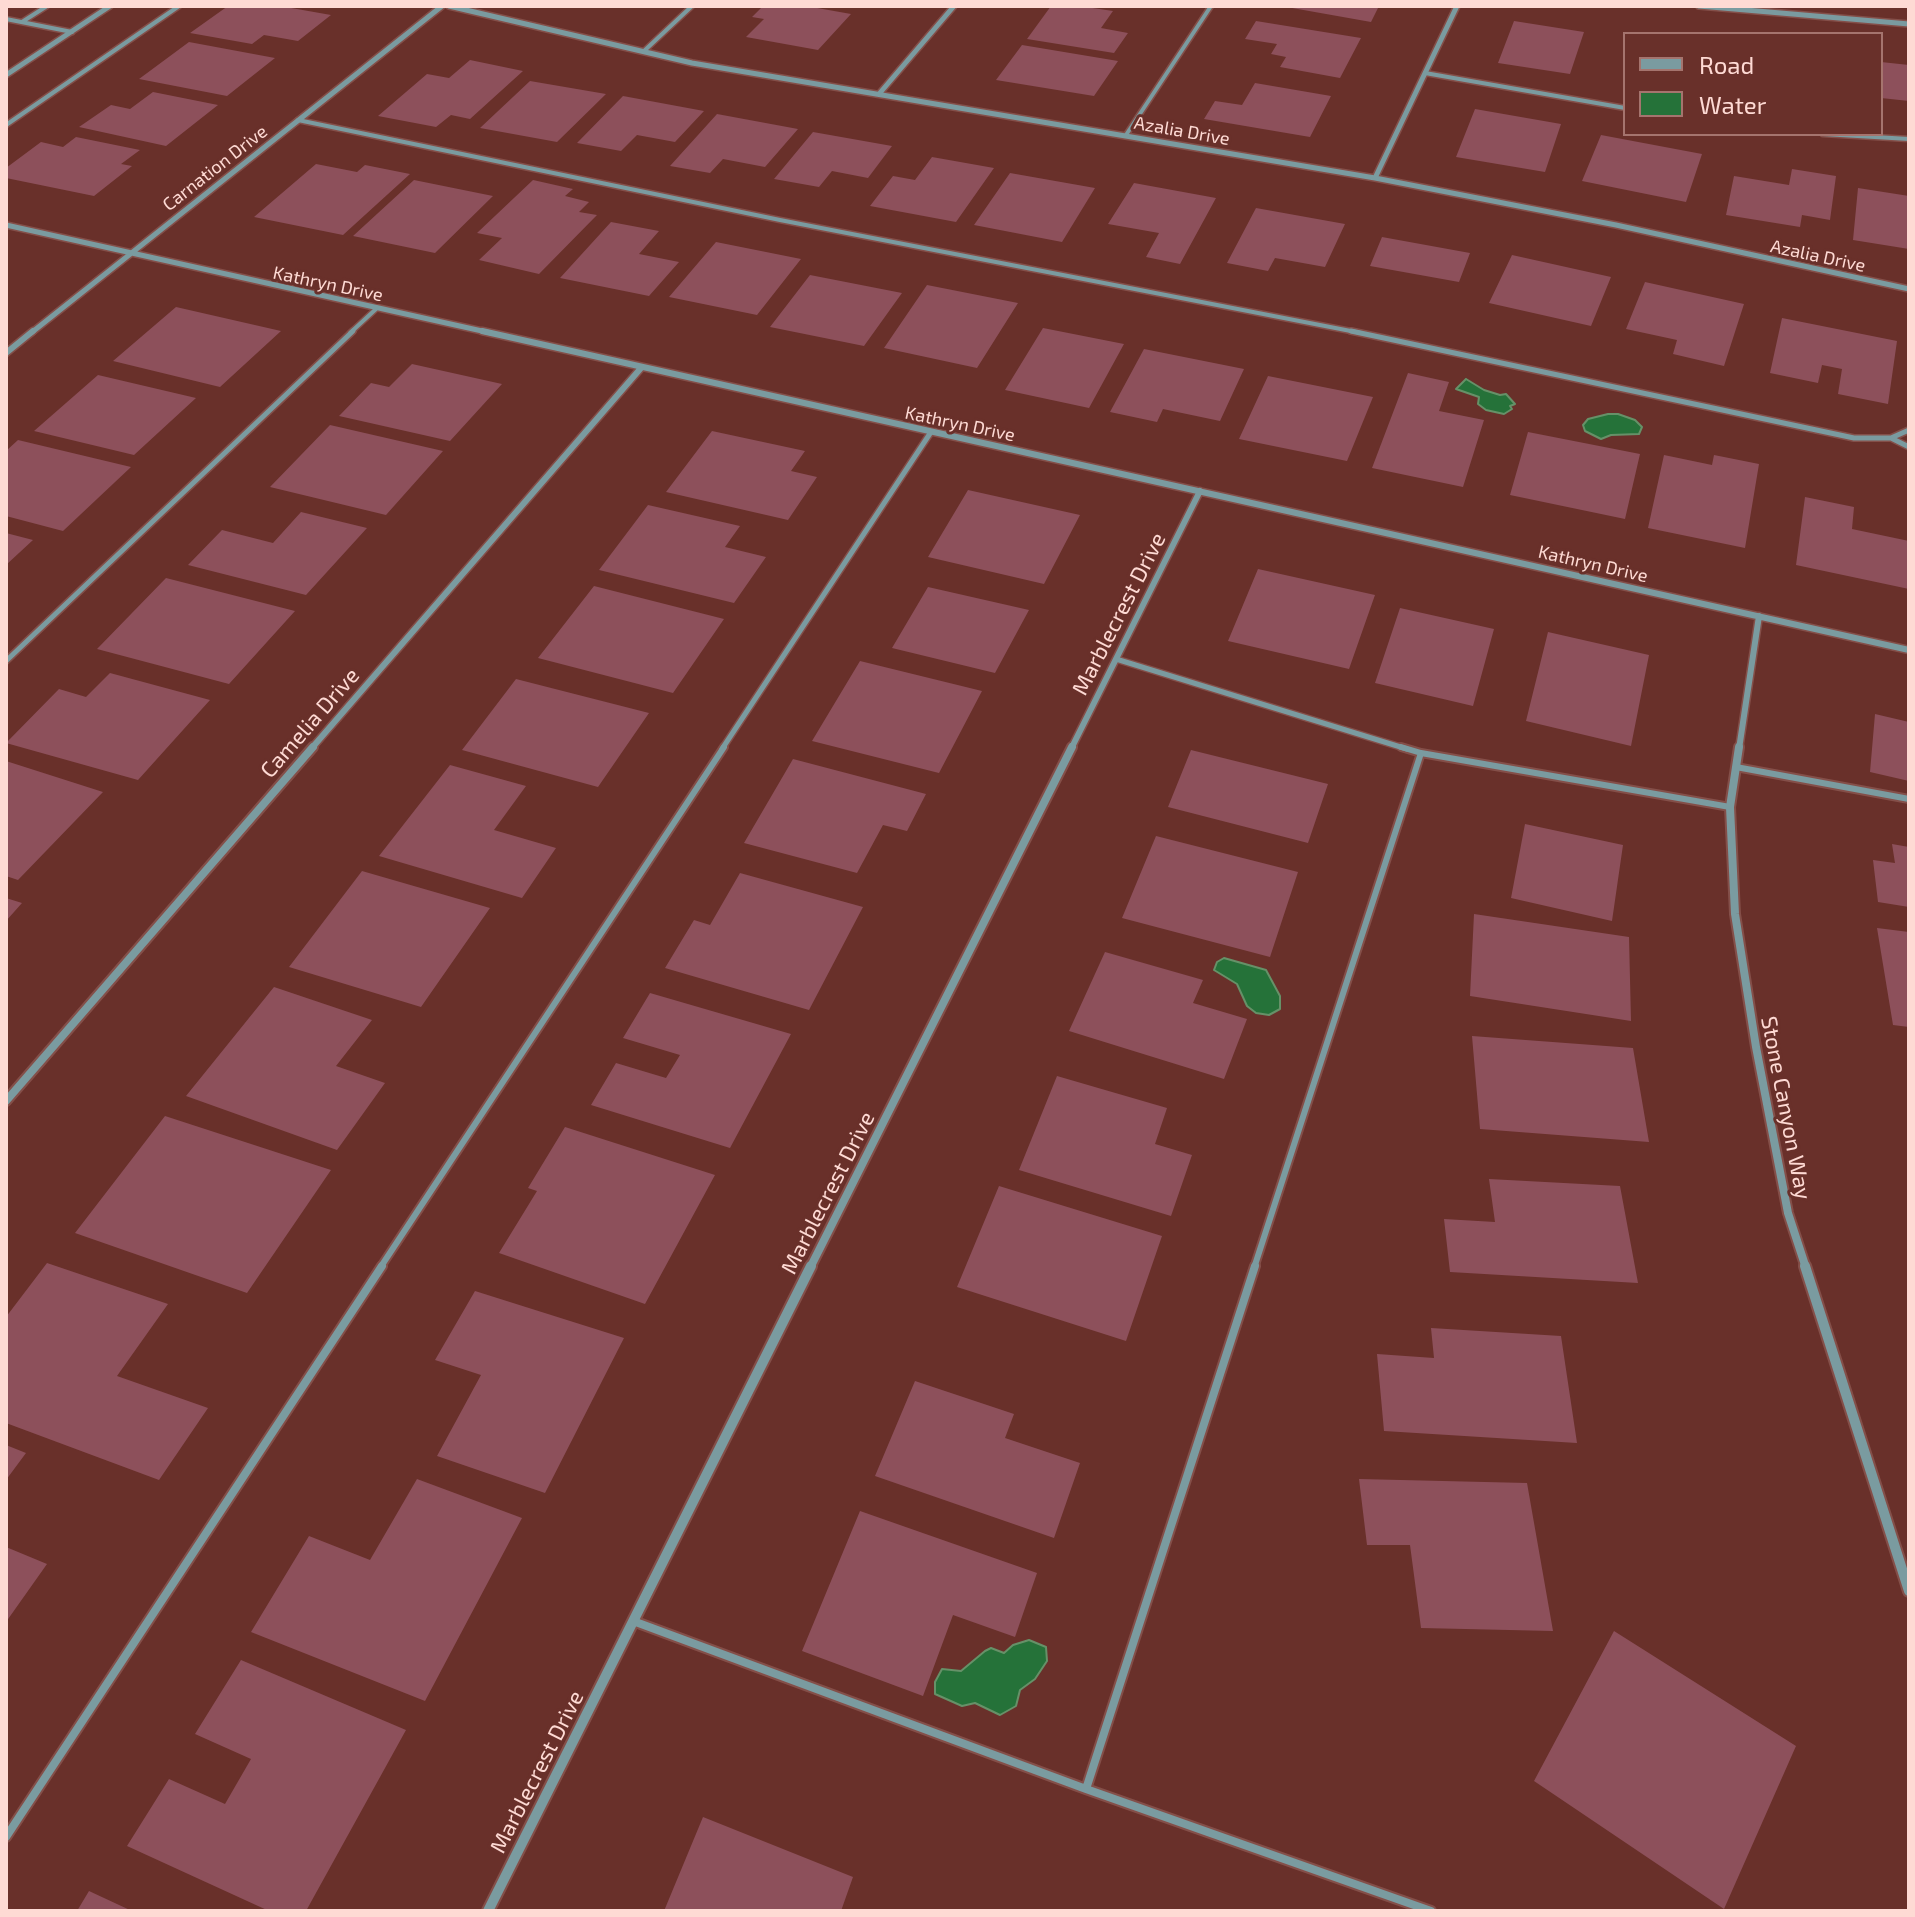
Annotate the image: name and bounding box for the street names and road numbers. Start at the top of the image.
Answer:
street label: Azalia Drive [1133,112,1231,150]
street label: Carnation Drive [159,121,271,215]
street label: Azalia Drive [1768,235,1868,277]
street label: Kathryn Drive [271,262,385,306]
street label: Kathryn Drive [903,402,1017,446]
street label: Marblecrest Drive [1067,528,1171,700]
street label: Kathryn Drive [1536,541,1650,587]
street label: Camelia Drive [255,663,365,783]
street label: Stone Canyon Way [1755,1014,1817,1202]
street label: Marblecrest Drive [776,1107,880,1279]
street label: Marblecrest Drive [485,1686,589,1858]

